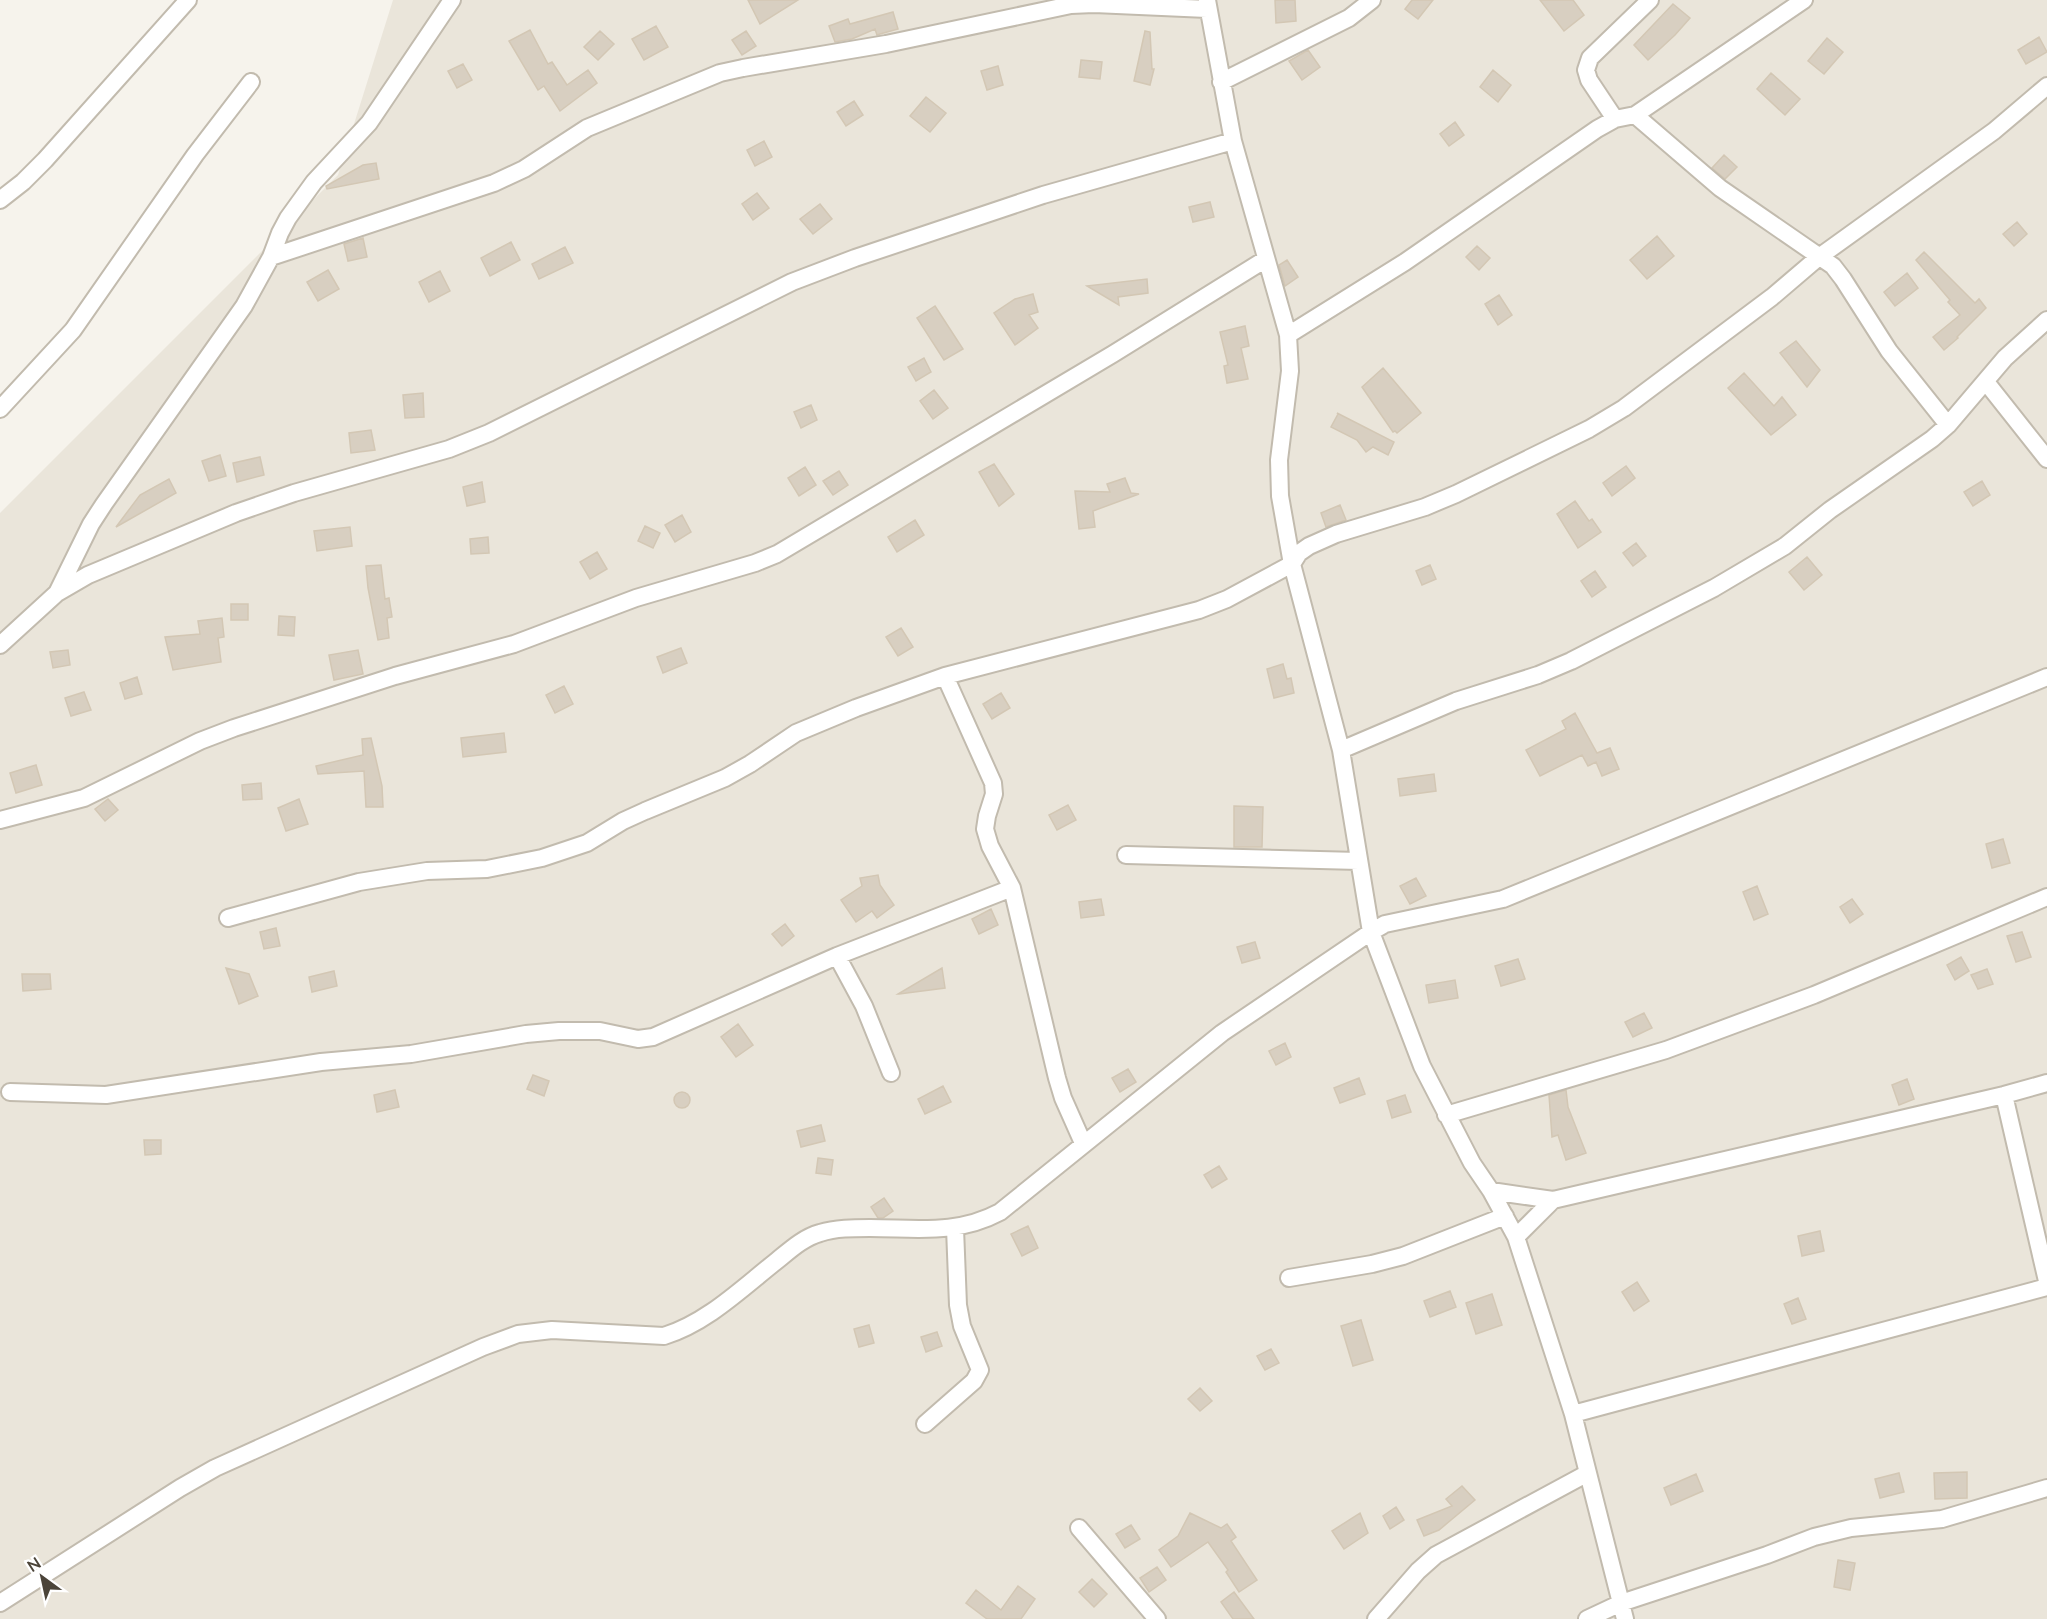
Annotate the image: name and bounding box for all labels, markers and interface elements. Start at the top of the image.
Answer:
north arrow [12,1547,72,1607]
text: N [23,1553,44,1575]

